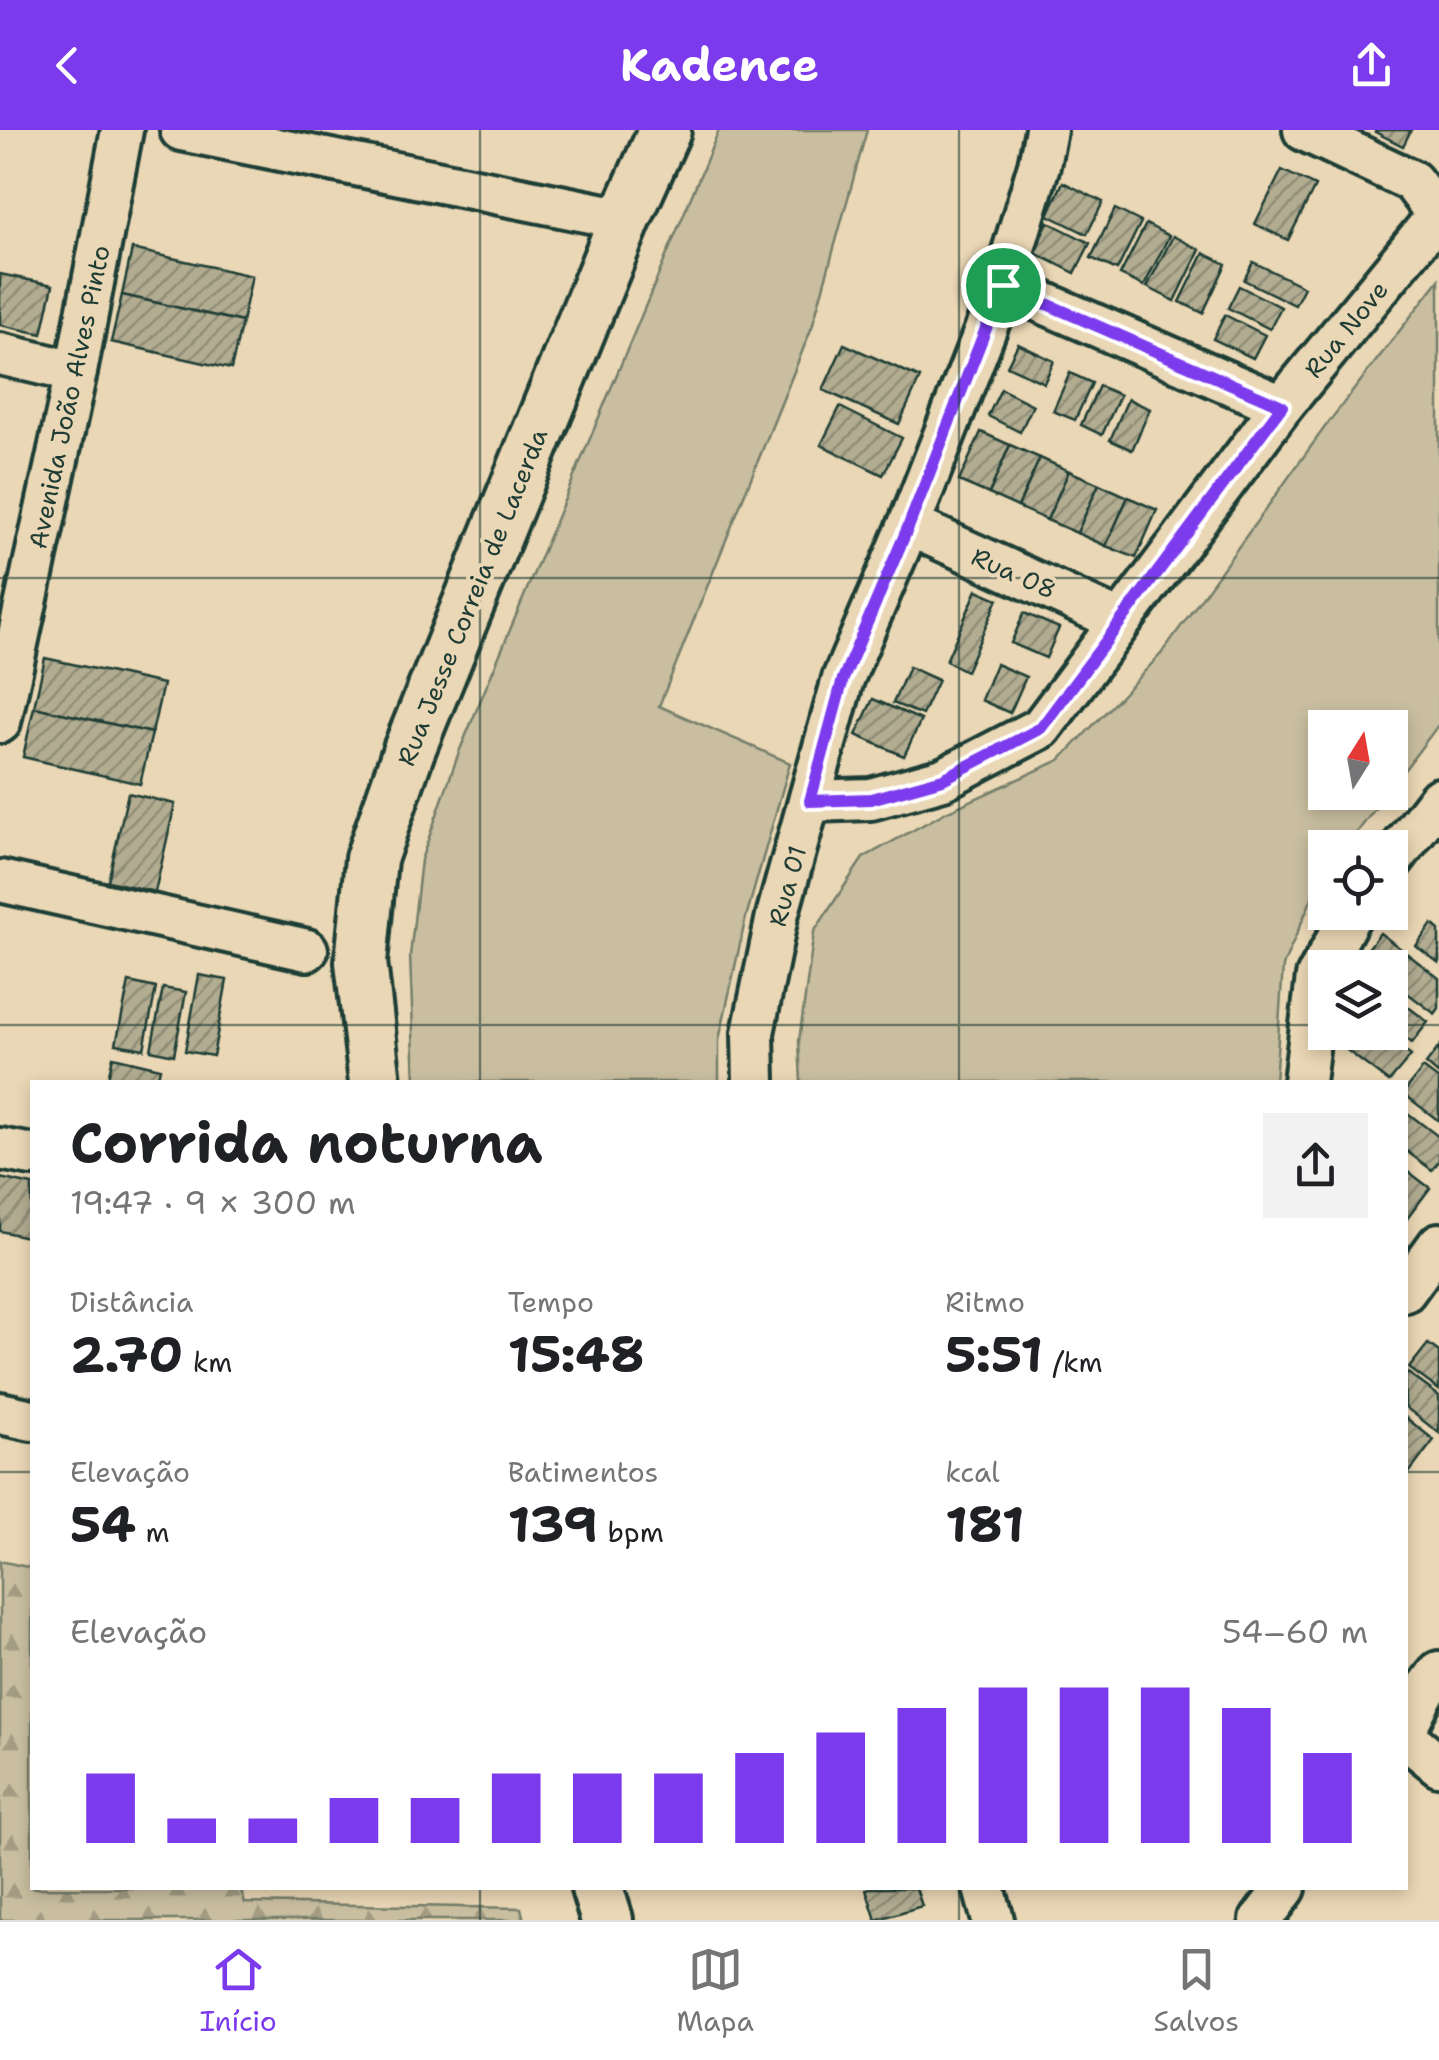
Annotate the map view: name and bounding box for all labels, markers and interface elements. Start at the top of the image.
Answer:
text: Kadence [620,35,819,95]
icon: back [40,38,95,93]
icon: share [1344,38,1399,93]
street label: Avenida João Alves Pinto [20,242,118,552]
pin [961,243,1046,328]
icon: arrive [976,258,1031,313]
street label: Rua Nove [1296,273,1396,385]
street label: Rua Jesse Correia de Lacerda [389,423,556,771]
street label: Rua 08 [966,539,1062,607]
north arrow [1308,710,1408,810]
map controls [1308,710,1408,1050]
button: locate [1308,830,1408,930]
street label: Rua 01 [760,842,814,930]
button: layers [1308,950,1408,1050]
text: Corrida noturna [70,1106,543,1180]
button: share [1263,1113,1368,1218]
text: 19:47 · 9 × 300 m [70,1181,356,1224]
text: Distância [70,1283,193,1321]
text: Tempo [508,1283,594,1321]
text: Ritmo [945,1283,1025,1321]
text: 2.70 [70,1321,183,1388]
text: 15:48 [508,1321,645,1388]
text: 5:51 [945,1321,1043,1388]
text: km [183,1343,232,1381]
text: /km [1043,1343,1103,1381]
text: Elevação [70,1453,190,1491]
text: Batimentos [508,1453,658,1491]
text: kcal [945,1453,1000,1491]
text: 54 [70,1491,136,1558]
text: 139 [508,1491,598,1558]
text: 181 [945,1491,1025,1558]
text: m [136,1513,170,1551]
text: bpm [598,1513,664,1551]
text: Elevação [70,1610,207,1653]
text: 54–60 m [1222,1610,1368,1653]
tab: Início [200,1942,277,2040]
tab: Mapa [676,1942,754,2040]
tab: Salvos [1154,1942,1239,2040]

